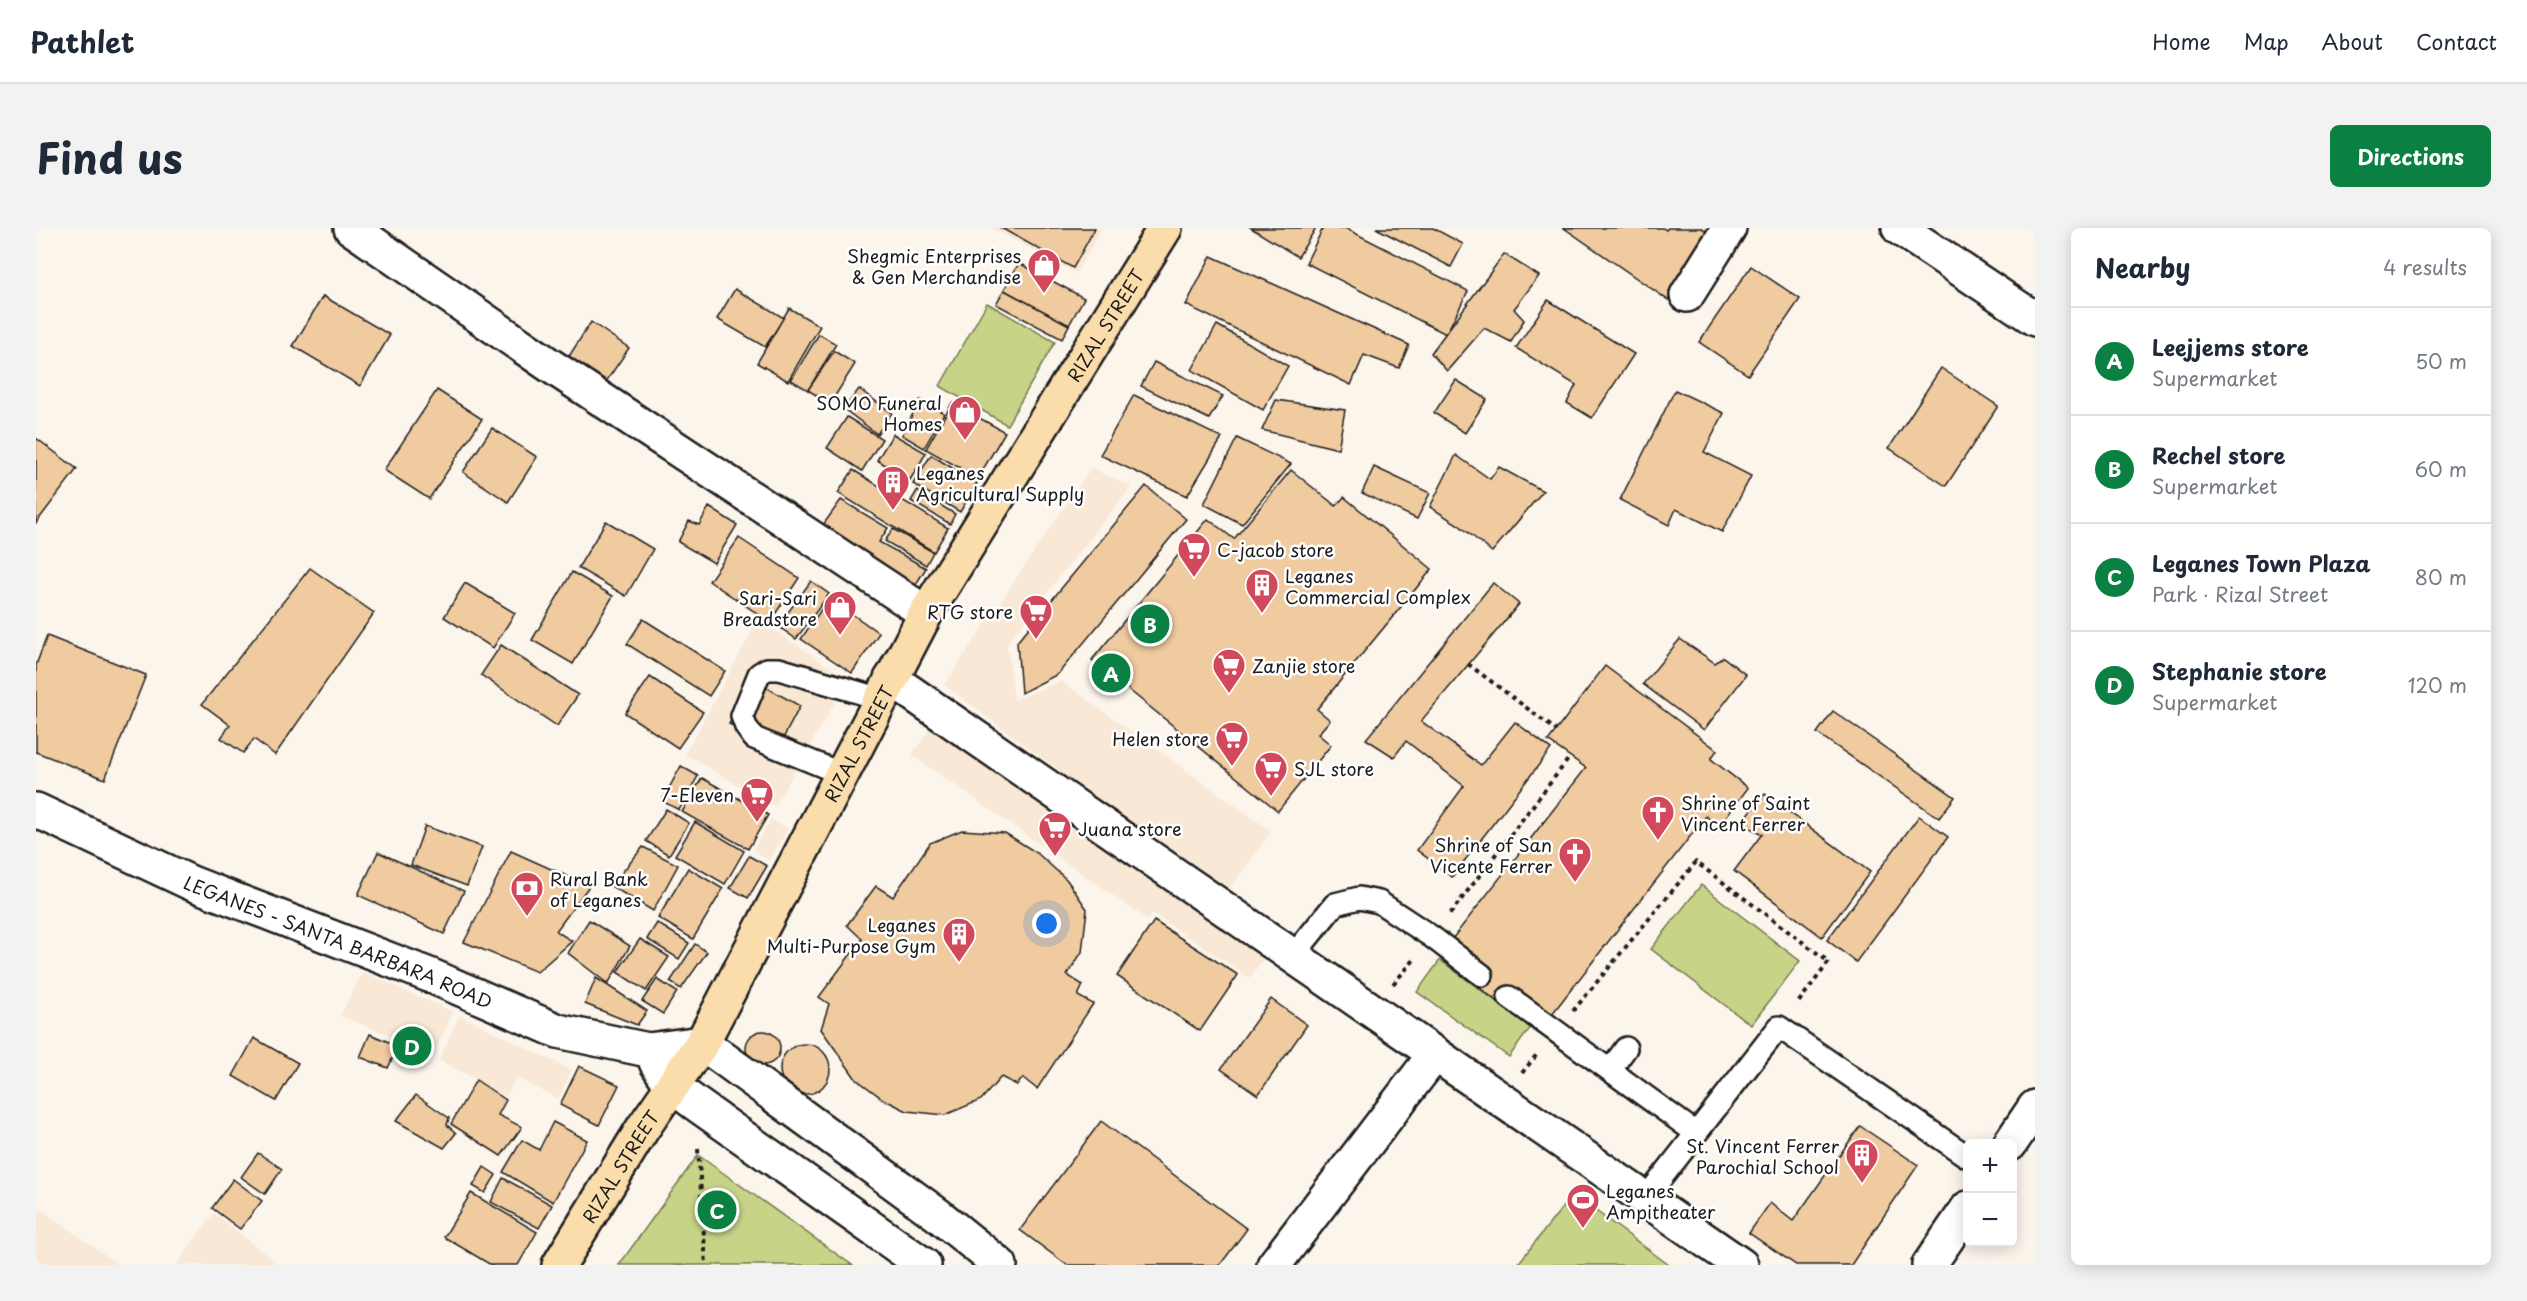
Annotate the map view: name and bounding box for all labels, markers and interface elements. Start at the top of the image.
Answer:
text: Pathlet [30,20,134,63]
text: Home [2152,25,2211,57]
text: Map [2244,25,2289,57]
text: About [2322,25,2383,57]
text: Contact [2416,25,2497,57]
text: Find us [36,125,183,188]
button: Directions [2330,125,2491,187]
place label: Shegmic Enterprises & Gen Merchandise [847,242,1021,290]
shop icon: Shegmic Enterprises & Gen Merchandise [1026,247,1062,294]
text: Nearby [2095,248,2190,287]
text: 4 results [2383,252,2467,282]
street label: RIZAL STREET [1060,263,1150,387]
text: Leejjems store [2152,330,2309,363]
text: A [2107,346,2122,376]
text: 50 m [2415,346,2467,376]
text: Supermarket [2152,363,2278,393]
place label: SOMO Funeral Homes [816,389,942,437]
shop icon: SOMO Funeral Homes [947,394,983,441]
text: Rechel store [2152,438,2286,471]
text: B [2108,454,2121,484]
text: 60 m [2415,454,2467,484]
place label: Leganes Agricultural Supply [916,459,1084,507]
building icon: Leganes Agricultural Supply [875,464,911,511]
text: Supermarket [2152,471,2278,501]
supermarket icon: C-jacob store [1176,531,1212,578]
place label: C-jacob store [1217,536,1334,563]
text: Leganes Town Plaza [2152,546,2371,579]
place label: Leganes Commercial Complex [1285,562,1471,610]
text: C [2107,562,2122,592]
text: 80 m [2415,562,2467,592]
building icon: Leganes Commercial Complex [1244,567,1280,614]
text: Park · Rizal Street [2152,579,2328,609]
place label: Sari-Sari Breadstore [723,584,817,632]
shop icon: Sari-Sari Breadstore [822,589,858,636]
supermarket icon: RTG store [1018,593,1054,640]
place label: RTG store [927,598,1013,625]
pin: B [1130,602,1170,646]
supermarket icon: Zanjie store [1211,647,1247,694]
pin: A [1092,650,1130,696]
place label: Zanjie store [1252,652,1355,679]
text: Stephanie store [2152,654,2327,687]
text: D [2107,670,2122,700]
text: 120 m [2408,670,2467,700]
street label: RIZAL STREET [817,680,900,806]
text: Supermarket [2152,687,2278,717]
supermarket icon: Helen store [1214,720,1250,767]
place label: Helen store [1112,725,1209,752]
supermarket icon: SJL store [1253,750,1289,797]
place label: SJL store [1294,755,1374,782]
supermarket icon: 7-Eleven [739,776,775,823]
place label: 7-Eleven [660,781,734,808]
place label: Shrine of Saint Vincent Ferrer [1681,789,1810,837]
church icon: Shrine of Saint Vincent Ferrer [1640,794,1676,841]
supermarket icon: Juana store [1037,810,1073,857]
place label: Juana store [1078,815,1182,842]
place label: Shrine of San Vicente Ferrer [1430,831,1553,879]
church icon: Shrine of San Vicente Ferrer [1557,836,1593,883]
place label: Rural Bank of Leganes [550,865,648,913]
street label: LEGANES - SANTA BARBARA ROAD [180,868,497,1015]
bank icon: Rural Bank of Leganes [509,870,545,917]
your location [1032,909,1061,938]
place label: Leganes Multi-Purpose Gym [767,911,936,959]
building icon: Leganes Multi-Purpose Gym [941,916,977,963]
pin: D [392,1024,431,1068]
street label: RIZAL STREET [575,1104,666,1228]
place label: St. Vincent Ferrer Parochial School [1686,1132,1840,1180]
building icon: St. Vincent Ferrer Parochial School [1844,1137,1880,1184]
map controls [1963,1139,2017,1247]
button: + [1963,1139,2017,1193]
place label: Leganes Ampitheater [1606,1177,1716,1225]
sports icon: Leganes Ampitheater [1565,1182,1601,1229]
pin: C [698,1188,736,1232]
button: − [1963,1193,2017,1247]

